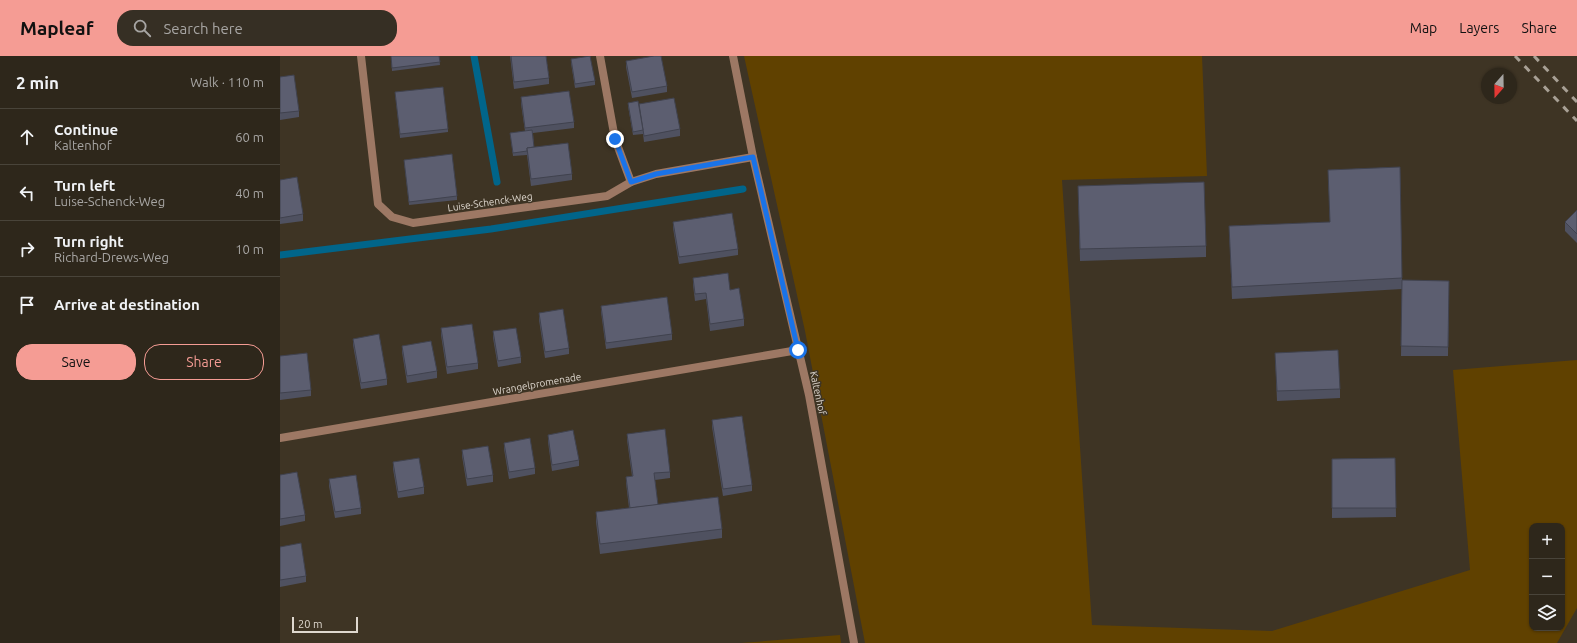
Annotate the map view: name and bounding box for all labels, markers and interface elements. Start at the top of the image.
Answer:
search box [117,10,397,46]
text: Mapleaf [20,17,93,39]
icon: search [131,17,153,39]
text: Search here [163,20,243,37]
text: Map [1410,20,1437,36]
text: Layers [1459,20,1499,36]
text: Share [1521,20,1557,36]
north arrow [1481,68,1517,104]
text: 2 min [16,73,59,92]
text: Walk · 110 m [190,75,264,89]
text: Continue [54,121,118,138]
icon: ahead [16,126,38,148]
text: 60 m [235,130,264,144]
route end [606,130,624,148]
text: Kaltenhof [54,138,112,152]
text: Turn left [54,177,115,194]
icon: left [16,182,38,204]
text: 40 m [235,186,264,200]
street label: Luise-Schenck-Weg [447,191,533,213]
text: Luise-Schenck-Weg [54,194,165,208]
text: Turn right [54,233,124,250]
icon: right [16,238,38,260]
text: 10 m [235,242,264,256]
text: Richard-Drews-Weg [54,250,169,264]
icon: arrive [16,294,38,316]
text: Arrive at destination [54,296,200,313]
route start [789,341,807,359]
button: Save [16,344,136,380]
button: Share [144,344,264,380]
street label: Kaltenhof [808,370,828,416]
street label: Wrangelpromenade [492,371,582,397]
map controls [1529,523,1565,631]
button: + [1529,523,1565,559]
button: − [1529,559,1565,595]
button: layers [1529,595,1565,631]
scale bar [292,615,358,634]
text: 20 m [298,618,322,630]

